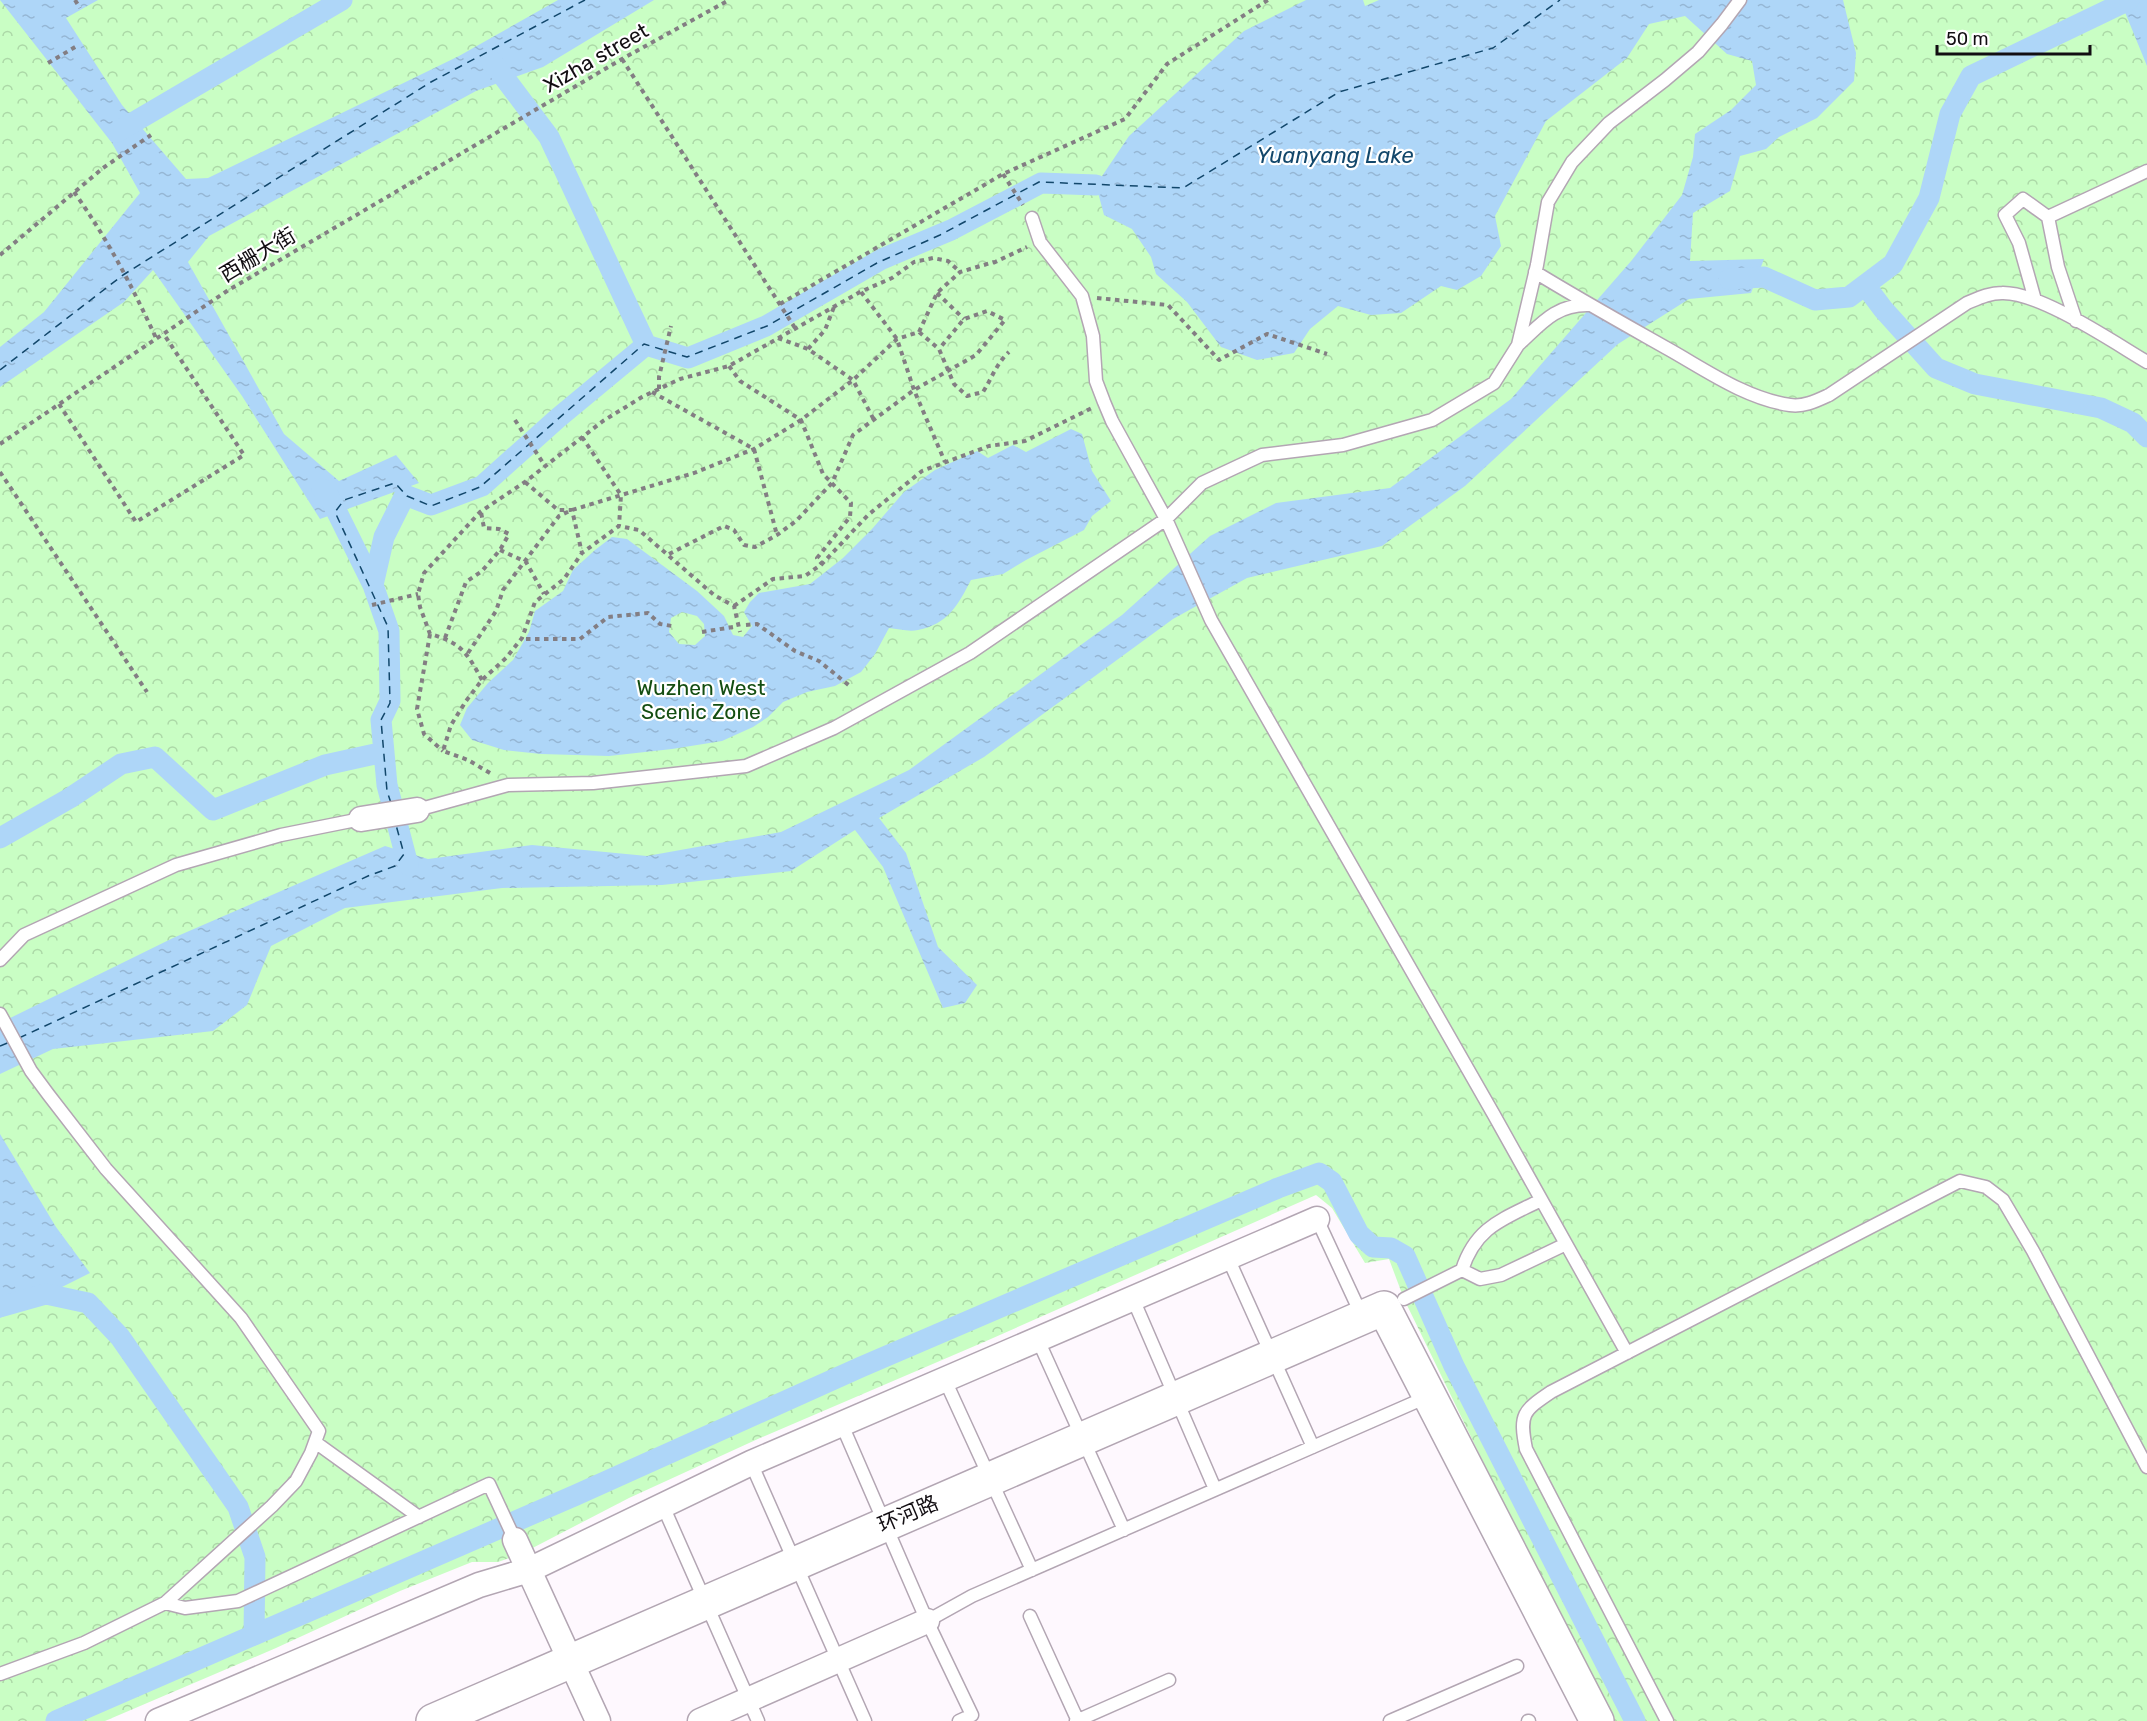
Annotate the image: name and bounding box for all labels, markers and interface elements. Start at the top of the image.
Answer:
street label: Xizha street [539,18,653,98]
scale bar [1937,18,2090,56]
text: 50 m [1946,28,1989,50]
water label: Yuanyang Lake [1256,142,1414,169]
street label: 西栅大街 [215,222,300,287]
park label: Wuzhen West Scenic Zone [636,675,766,724]
street label: 环河路 [874,1490,942,1537]

